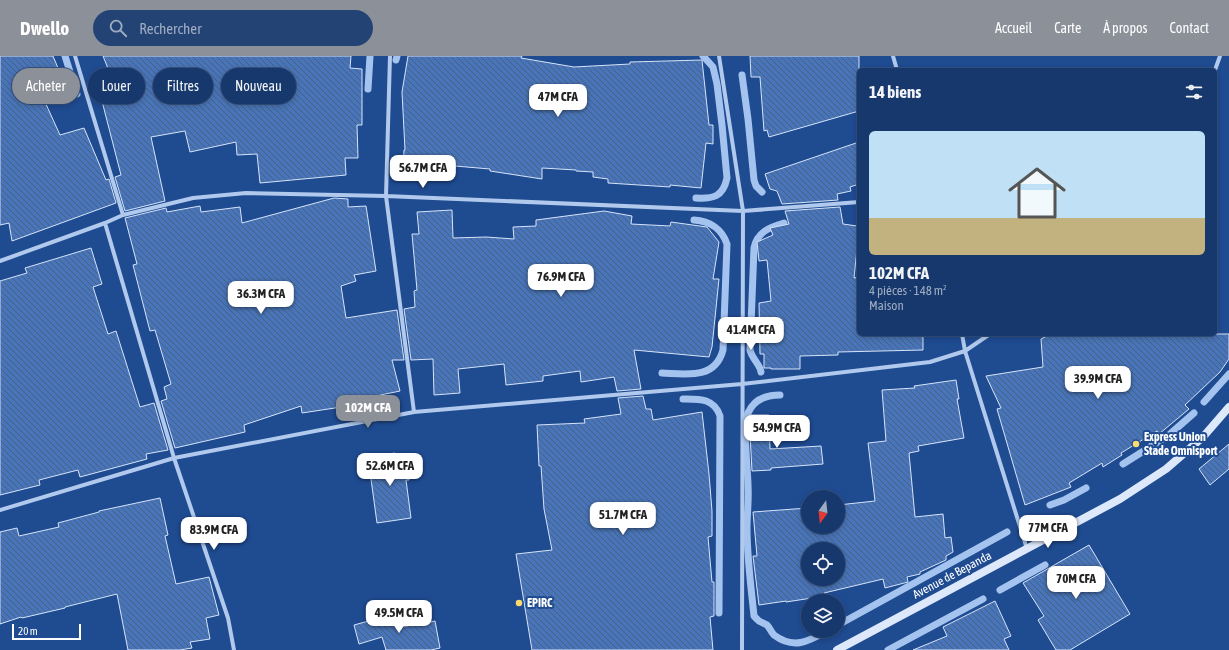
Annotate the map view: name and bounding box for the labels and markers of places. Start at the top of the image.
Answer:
pin: 47M CFA [521,84,595,118]
pin: 56.7M CFA [377,155,469,189]
pin: 76.9M CFA [515,264,607,298]
pin: 36.3M CFA [215,281,307,315]
pin: 41.4M CFA [705,317,797,351]
pin: 39.9M CFA [1052,366,1144,400]
pin: 102M CFA [327,395,409,429]
pin: 54.9M CFA [731,415,823,449]
place label: Express Union Stade Omnisport [1144,430,1218,458]
marker: Express Union Stade Omnisport [1131,439,1141,449]
pin: 52.6M CFA [344,453,436,487]
pin: 51.7M CFA [577,502,669,536]
pin: 77M CFA [1011,515,1085,549]
pin: 83.9M CFA [168,517,260,551]
pin: 70M CFA [1039,566,1113,600]
place label: EPIRC [527,596,553,610]
marker: EPIRC [514,598,524,608]
pin: 49.5M CFA [353,600,445,634]

